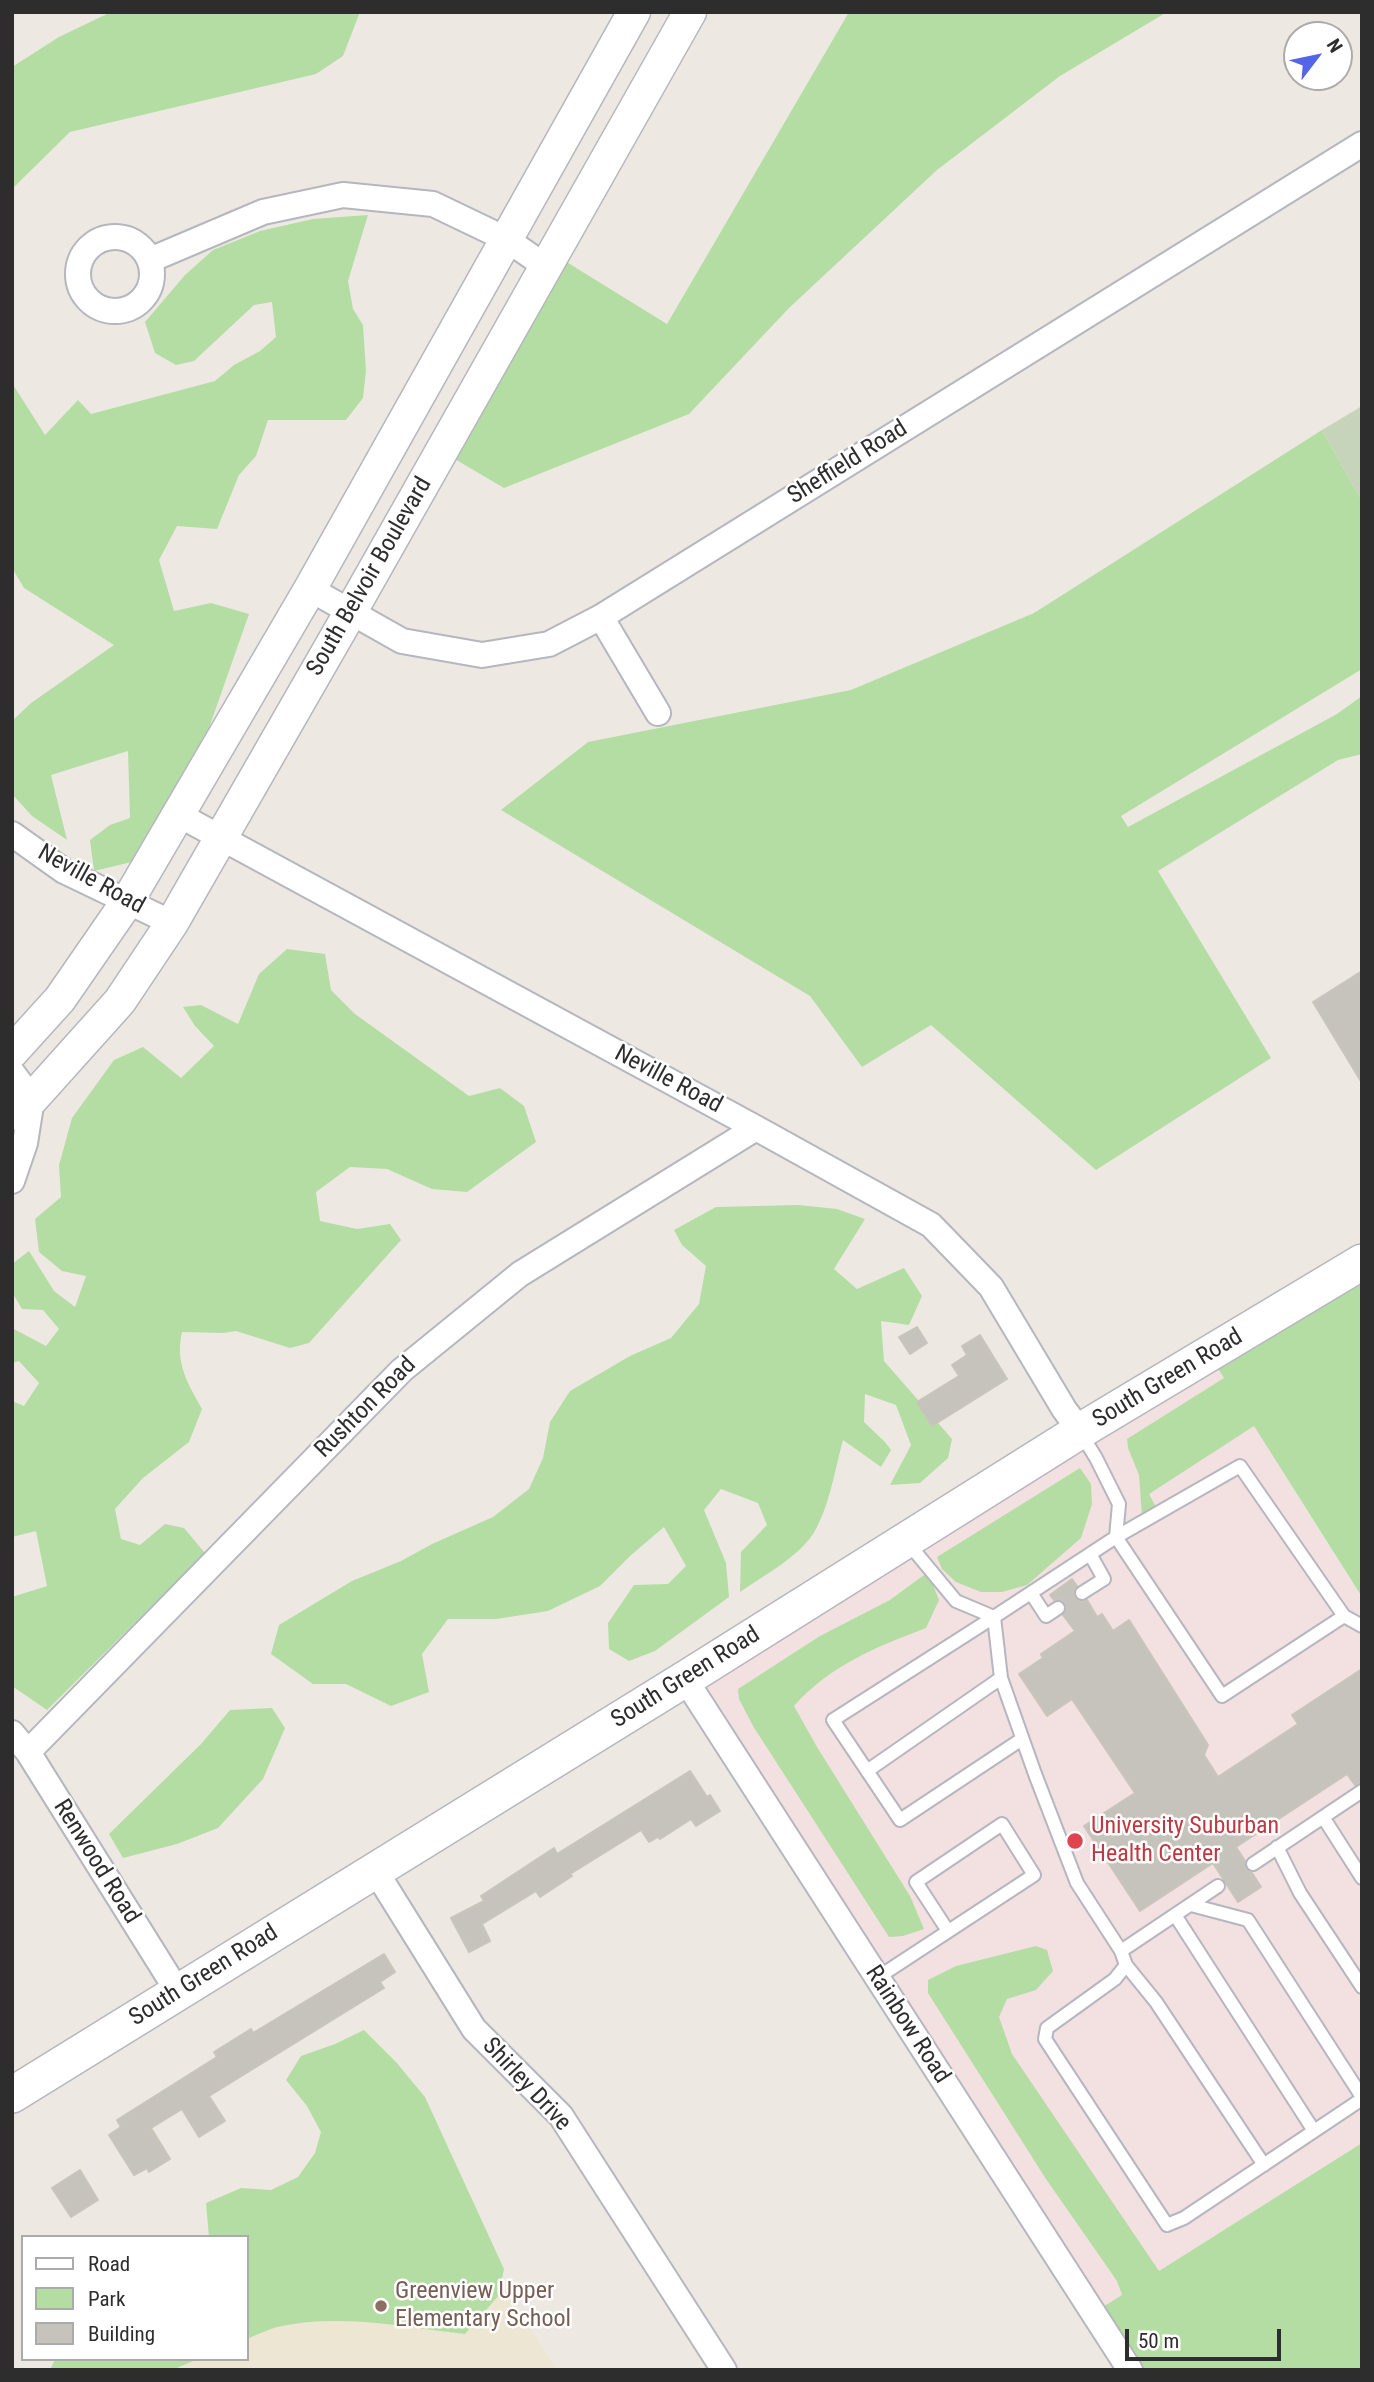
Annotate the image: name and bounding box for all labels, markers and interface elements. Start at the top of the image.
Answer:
north arrow [1283,21,1353,91]
text: N [1322,35,1347,57]
street label: Sheffield Road [783,415,913,511]
street label: South Belvoir Boulevard [301,473,439,681]
street label: Neville Road [33,839,149,921]
street label: Neville Road [609,1040,727,1120]
street label: South Green Road [1088,1323,1248,1435]
street label: Rushton Road [309,1351,423,1465]
street label: South Green Road [607,1621,765,1735]
street label: Renwood Road [46,1795,146,1929]
place label: University Suburban Health Center [1091,1813,1279,1869]
marker: University Suburban Health Center [1065,1831,1085,1851]
street label: South Green Road [125,1919,283,2033]
street label: Rainbow Road [858,1961,956,2089]
street label: Shirley Drive [476,2032,576,2138]
legend [21,2235,248,2361]
text: Road [88,2252,130,2276]
place label: Greenview Upper Elementary School [395,2278,571,2334]
text: Park [88,2287,125,2311]
marker: Greenview Upper Elementary School [373,2298,389,2314]
scale bar [1129,2316,1285,2360]
text: Building [88,2322,155,2346]
text: 50 m [1138,2329,1179,2353]

